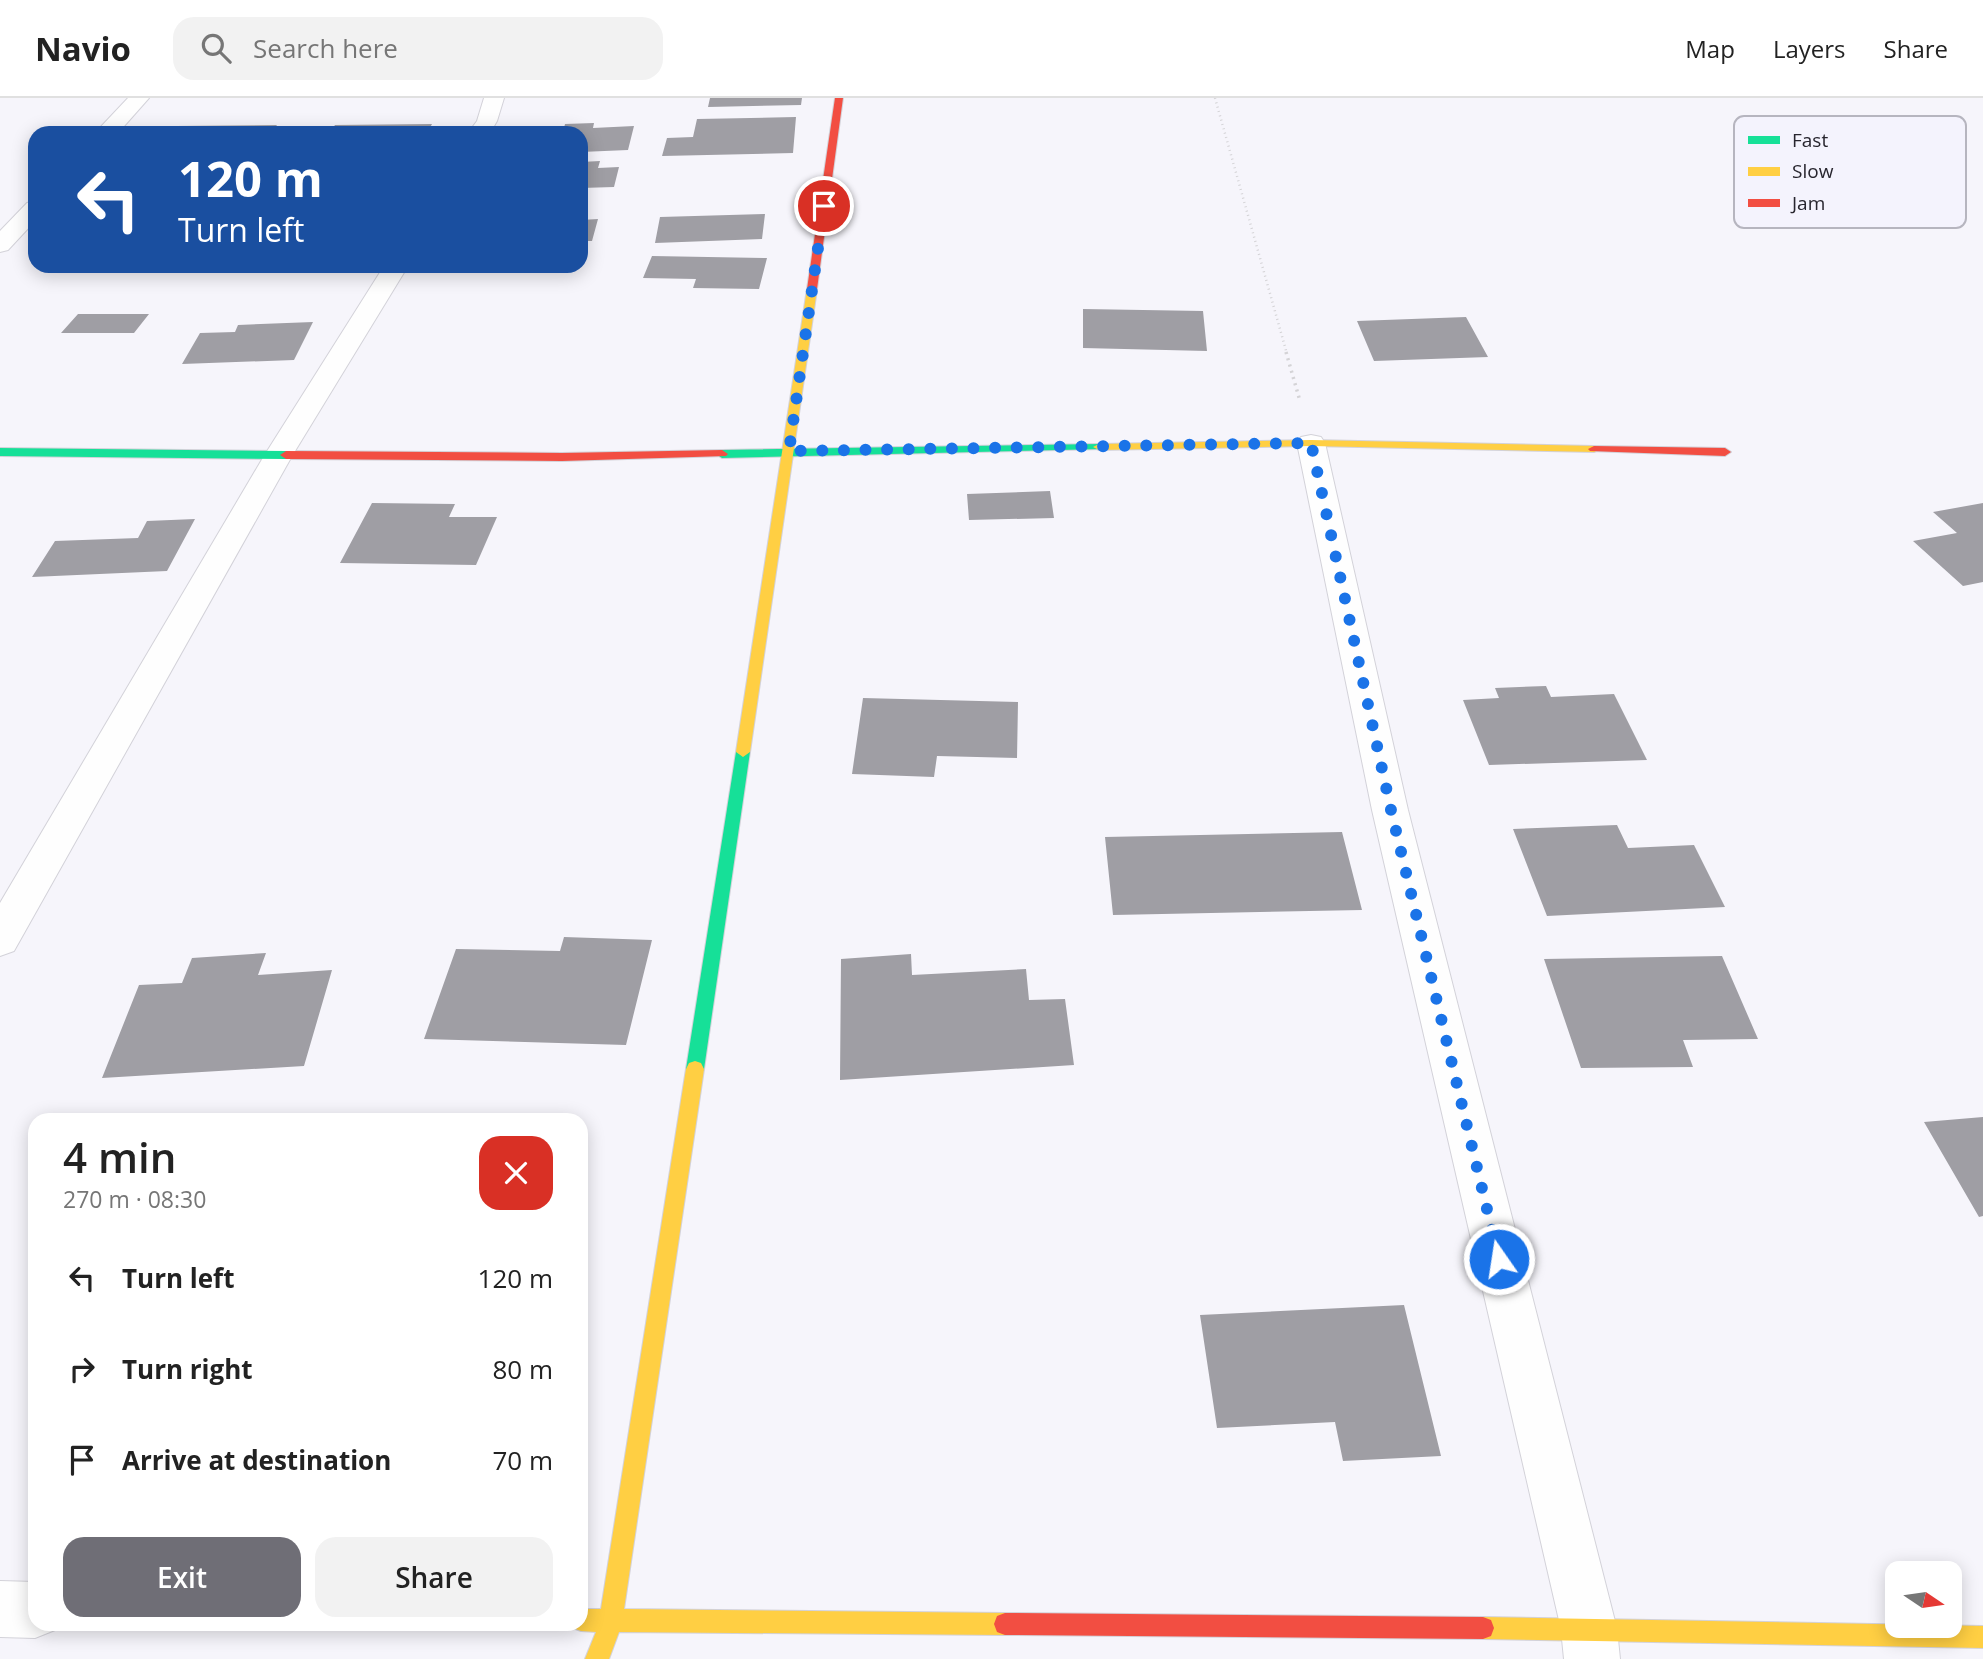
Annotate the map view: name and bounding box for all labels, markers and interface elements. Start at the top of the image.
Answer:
search box [173,17,663,80]
text: Navio [35,26,131,71]
icon: search [197,29,235,67]
text: Search here [253,30,398,66]
text: Map [1685,32,1735,65]
text: Layers [1773,32,1846,65]
text: Share [1884,32,1948,65]
legend [1734,116,1966,228]
text: Fast [1792,127,1828,153]
text: 120 m [178,145,323,211]
icon: left [63,154,154,245]
text: Slow [1792,158,1834,184]
pin [794,176,854,236]
icon: arrive [805,187,843,225]
text: Jam [1790,190,1825,216]
text: Turn left [178,208,304,251]
text: 4 min [63,1128,176,1185]
button: close [479,1136,553,1210]
text: 270 m · 08:30 [63,1183,206,1215]
position arrow [1462,1222,1536,1296]
icon: left [63,1259,101,1297]
text: Turn left [122,1260,234,1296]
text: 120 m [478,1260,553,1296]
icon: right [63,1350,101,1388]
text: Turn right [122,1351,253,1387]
text: 80 m [492,1351,553,1387]
icon: arrive [63,1441,101,1479]
text: Arrive at destination [122,1442,391,1478]
text: 70 m [492,1442,553,1478]
button: Exit [63,1537,301,1617]
button: Share [315,1537,553,1617]
north arrow [1885,1561,1962,1638]
map controls [1885,1561,1962,1638]

